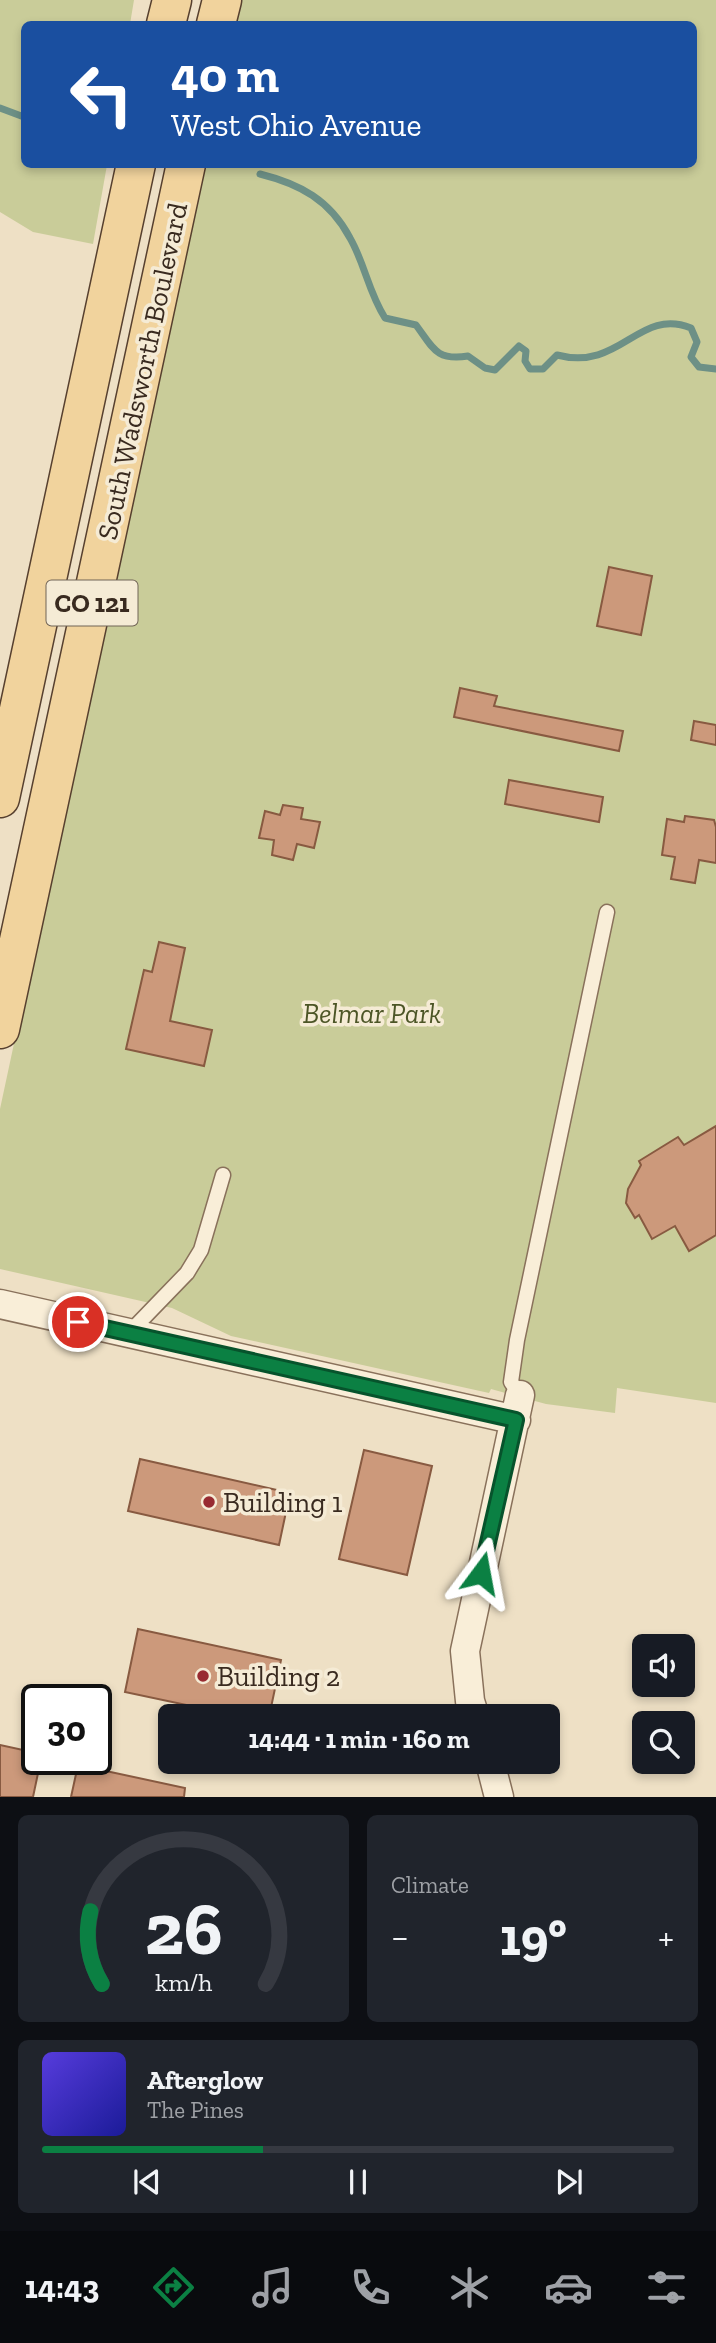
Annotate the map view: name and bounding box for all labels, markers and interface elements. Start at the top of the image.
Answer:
text: 40 m [171,46,279,105]
icon: left [56,49,147,140]
text: West Ohio Avenue [171,106,422,144]
street label: South Wadsworth Boulevard [91,200,194,543]
road number: CO 121 [46,580,138,625]
park label: Belmar Park [303,997,441,1030]
pin [48,1292,108,1352]
icon: arrive [59,1303,97,1341]
place label: Building 1 [223,1486,343,1519]
marker: Building 1 [201,1494,217,1510]
position arrow [444,1536,518,1610]
map controls [632,1634,695,1774]
button: sound [632,1634,695,1697]
place label: Building 2 [217,1660,340,1693]
marker: Building 2 [195,1668,211,1684]
speed limit sign: 30 [21,1684,112,1775]
button: search [632,1711,695,1774]
text: 14:44 · 1 min · 160 m [248,1723,470,1755]
text: Climate [391,1871,469,1899]
text: 26 [144,1886,223,1974]
text: 19° [500,1906,567,1968]
text: − [391,1914,409,1960]
text: + [658,1914,674,1960]
text: km/h [155,1967,212,1997]
text: Afterglow [147,2064,263,2096]
text: The Pines [147,2096,244,2124]
icon: previous [128,2163,166,2201]
icon: pause [339,2163,377,2201]
icon: next [550,2163,588,2201]
icon: directions [149,2263,198,2312]
icon: music [248,2263,297,2312]
icon: phone [346,2263,395,2312]
icon: climate [445,2263,494,2312]
icon: car [544,2263,593,2312]
icon: filters [642,2263,691,2312]
text: 14:43 [25,2268,99,2306]

